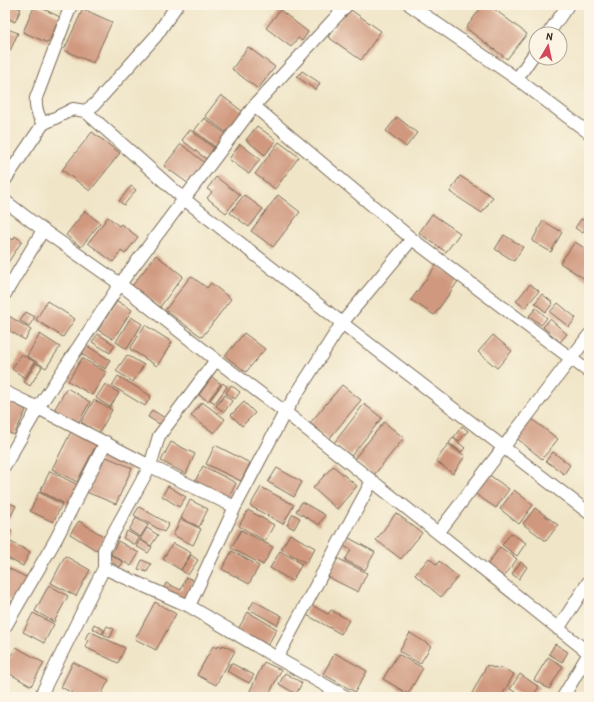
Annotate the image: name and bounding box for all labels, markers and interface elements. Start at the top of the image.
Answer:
north arrow [528,26,568,66]
text: N [546,29,554,44]

